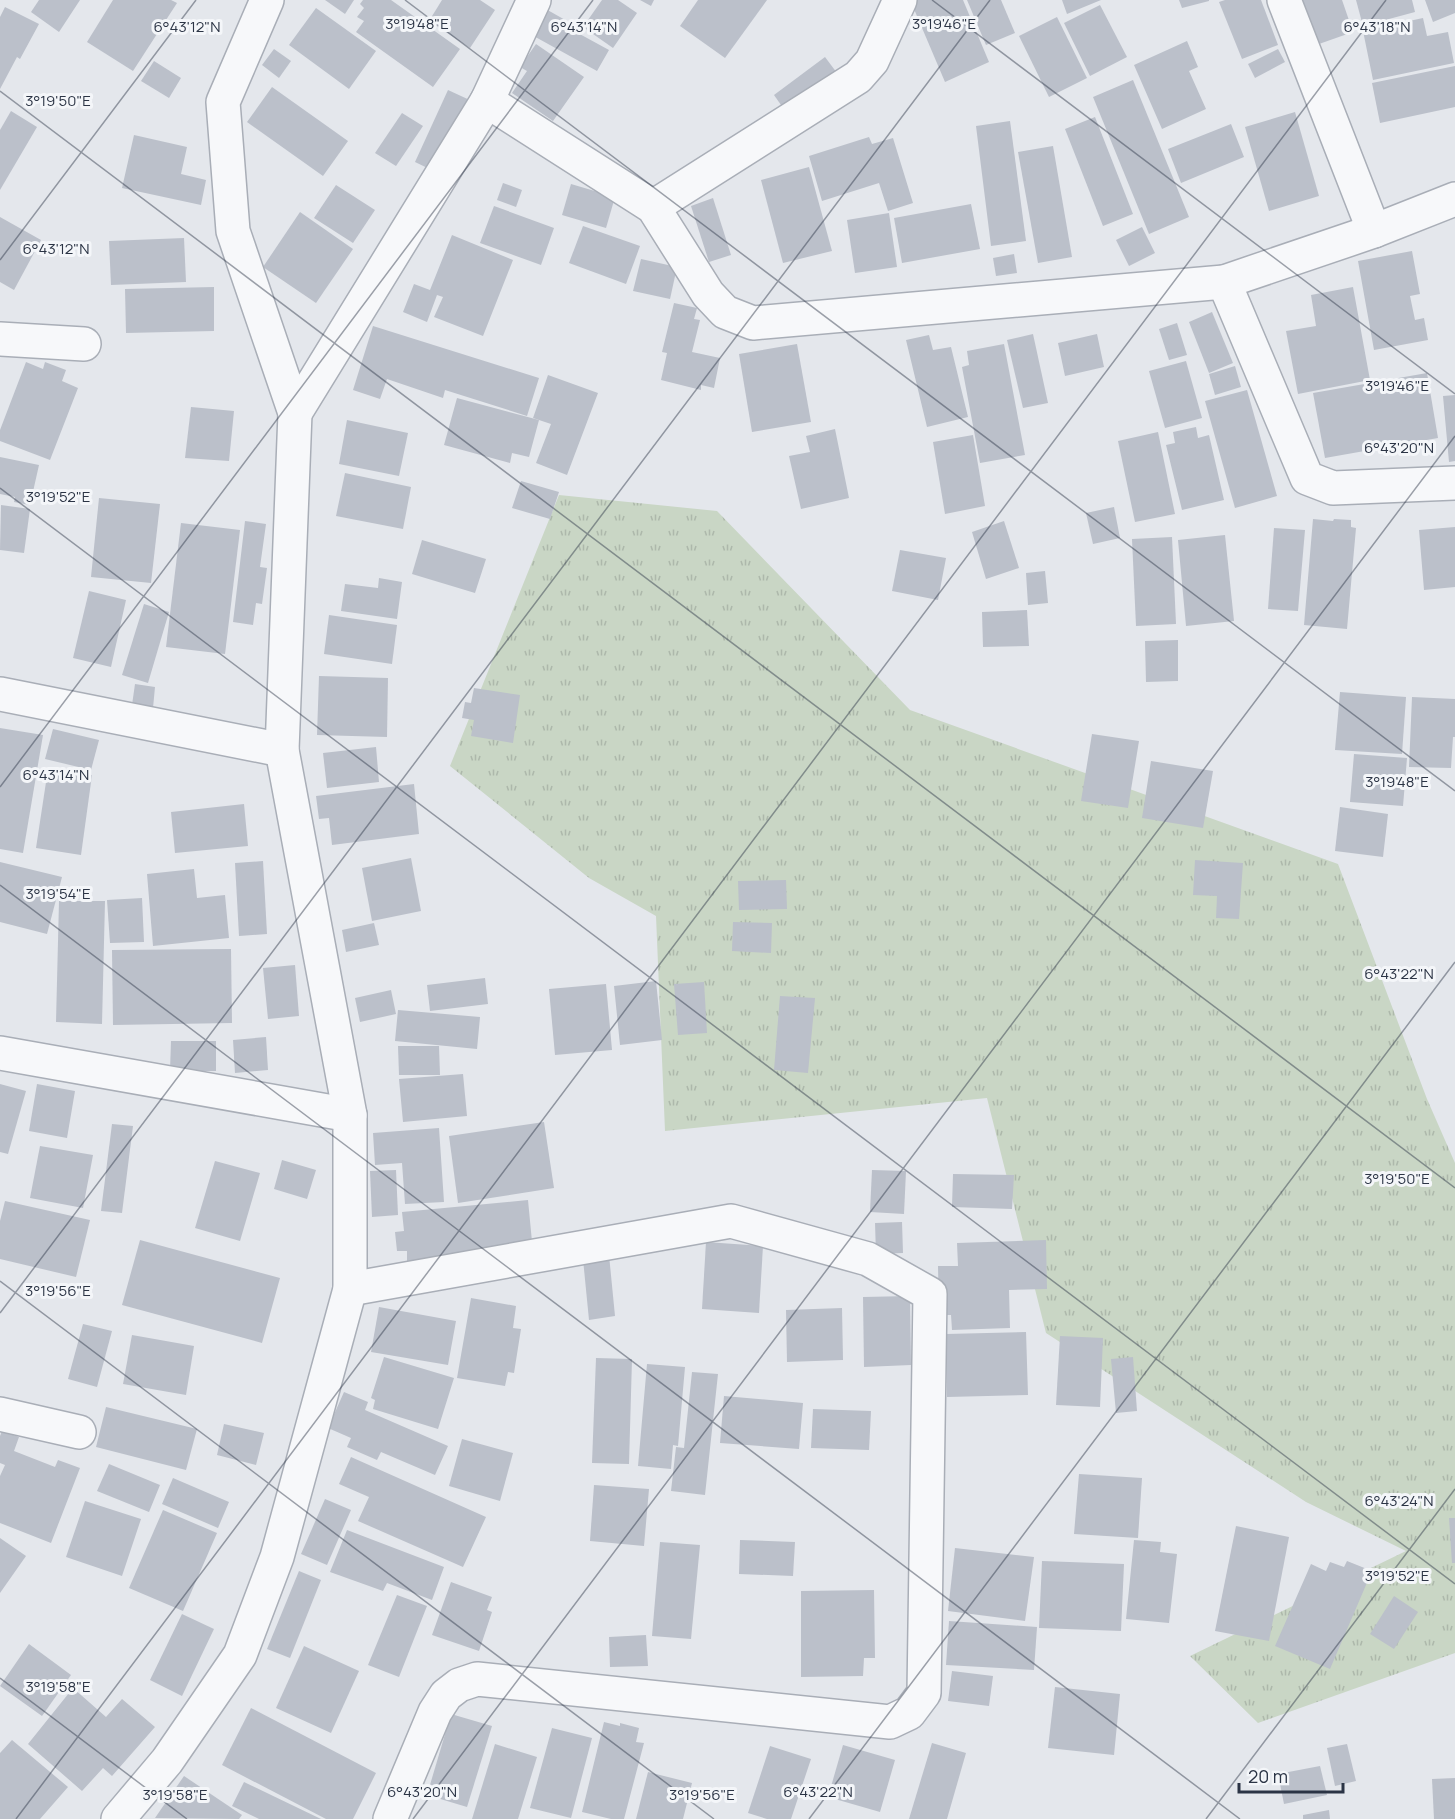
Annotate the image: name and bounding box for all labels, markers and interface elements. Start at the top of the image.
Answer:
text: 3°19'48"E [385,13,449,34]
text: 3°19'46"E [912,13,976,34]
text: 6°43'12"N [154,16,220,37]
text: 6°43'14"N [551,16,617,37]
text: 6°43'18"N [1343,16,1411,37]
text: 3°19'50"E [25,90,91,111]
text: 6°43'12"N [23,238,89,259]
text: 3°19'46"E [1365,375,1429,396]
text: 6°43'20"N [1364,437,1434,458]
text: 3°19'52"E [26,486,90,507]
text: 6°43'14"N [23,764,89,785]
text: 3°19'48"E [1365,771,1429,792]
text: 3°19'54"E [26,883,90,904]
text: 6°43'22"N [1364,963,1434,984]
text: 3°19'50"E [1364,1168,1430,1189]
text: 3°19'56"E [25,1280,91,1301]
text: 6°43'24"N [1364,1490,1434,1511]
text: 3°19'52"E [1365,1565,1429,1586]
text: 3°19'58"E [25,1676,91,1697]
scale bar [1239,1756,1342,1794]
text: 20 m [1248,1764,1288,1788]
text: 6°43'20"N [387,1781,457,1802]
text: 6°43'22"N [783,1781,853,1802]
text: 3°19'58"E [142,1784,208,1805]
text: 3°19'56"E [669,1784,735,1805]

